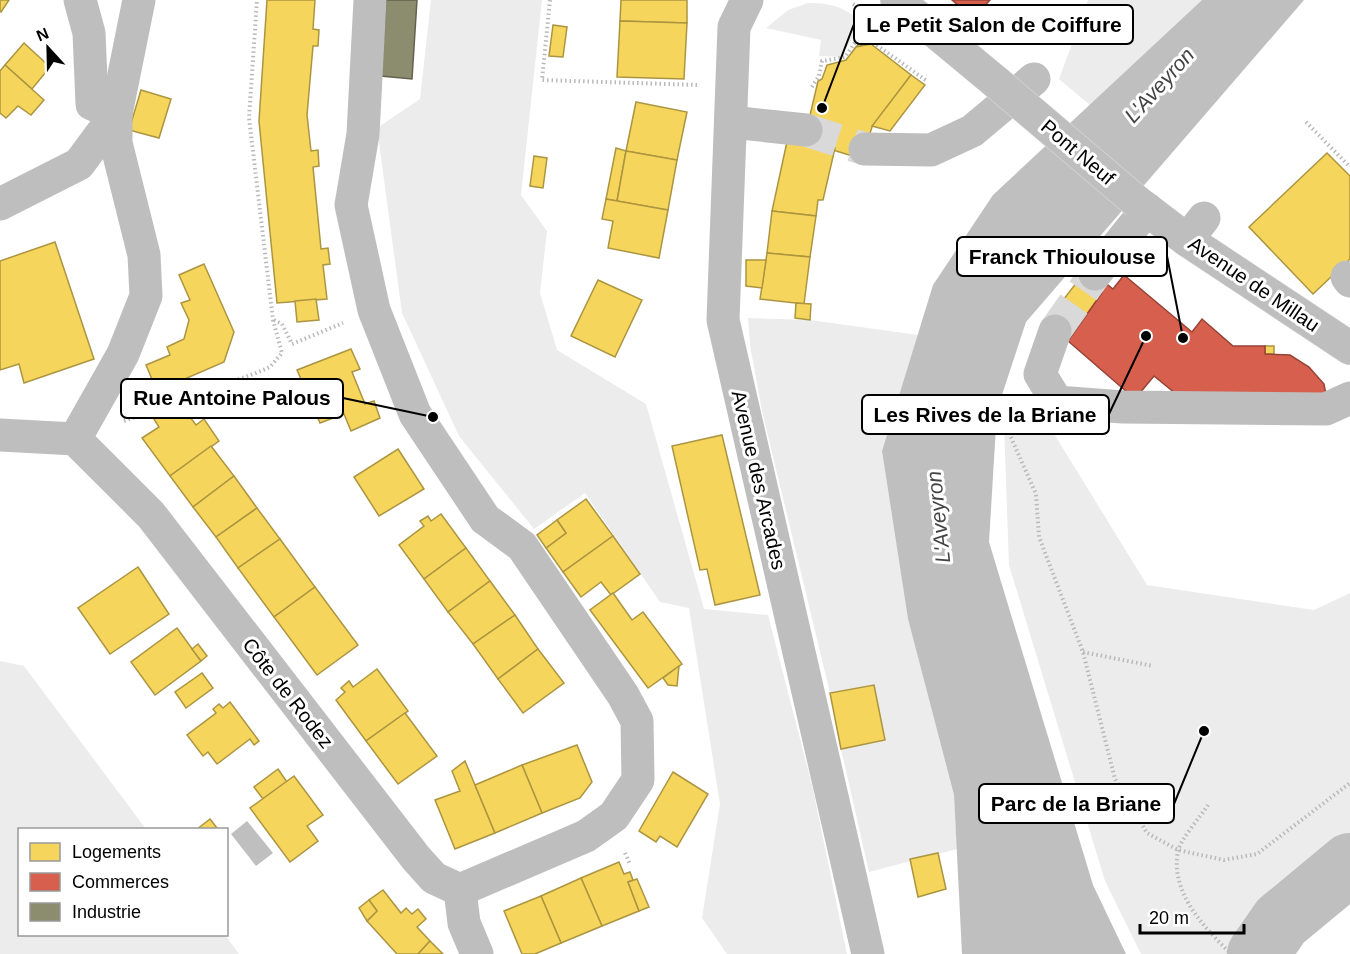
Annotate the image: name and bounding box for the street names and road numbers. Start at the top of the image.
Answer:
street label: Pont Neuf [1037,115,1119,189]
street label: Avenue de Millau [1184,232,1324,336]
street label: Avenue des Arcades [728,388,790,572]
street label: Côte de Rodez [238,634,338,752]

